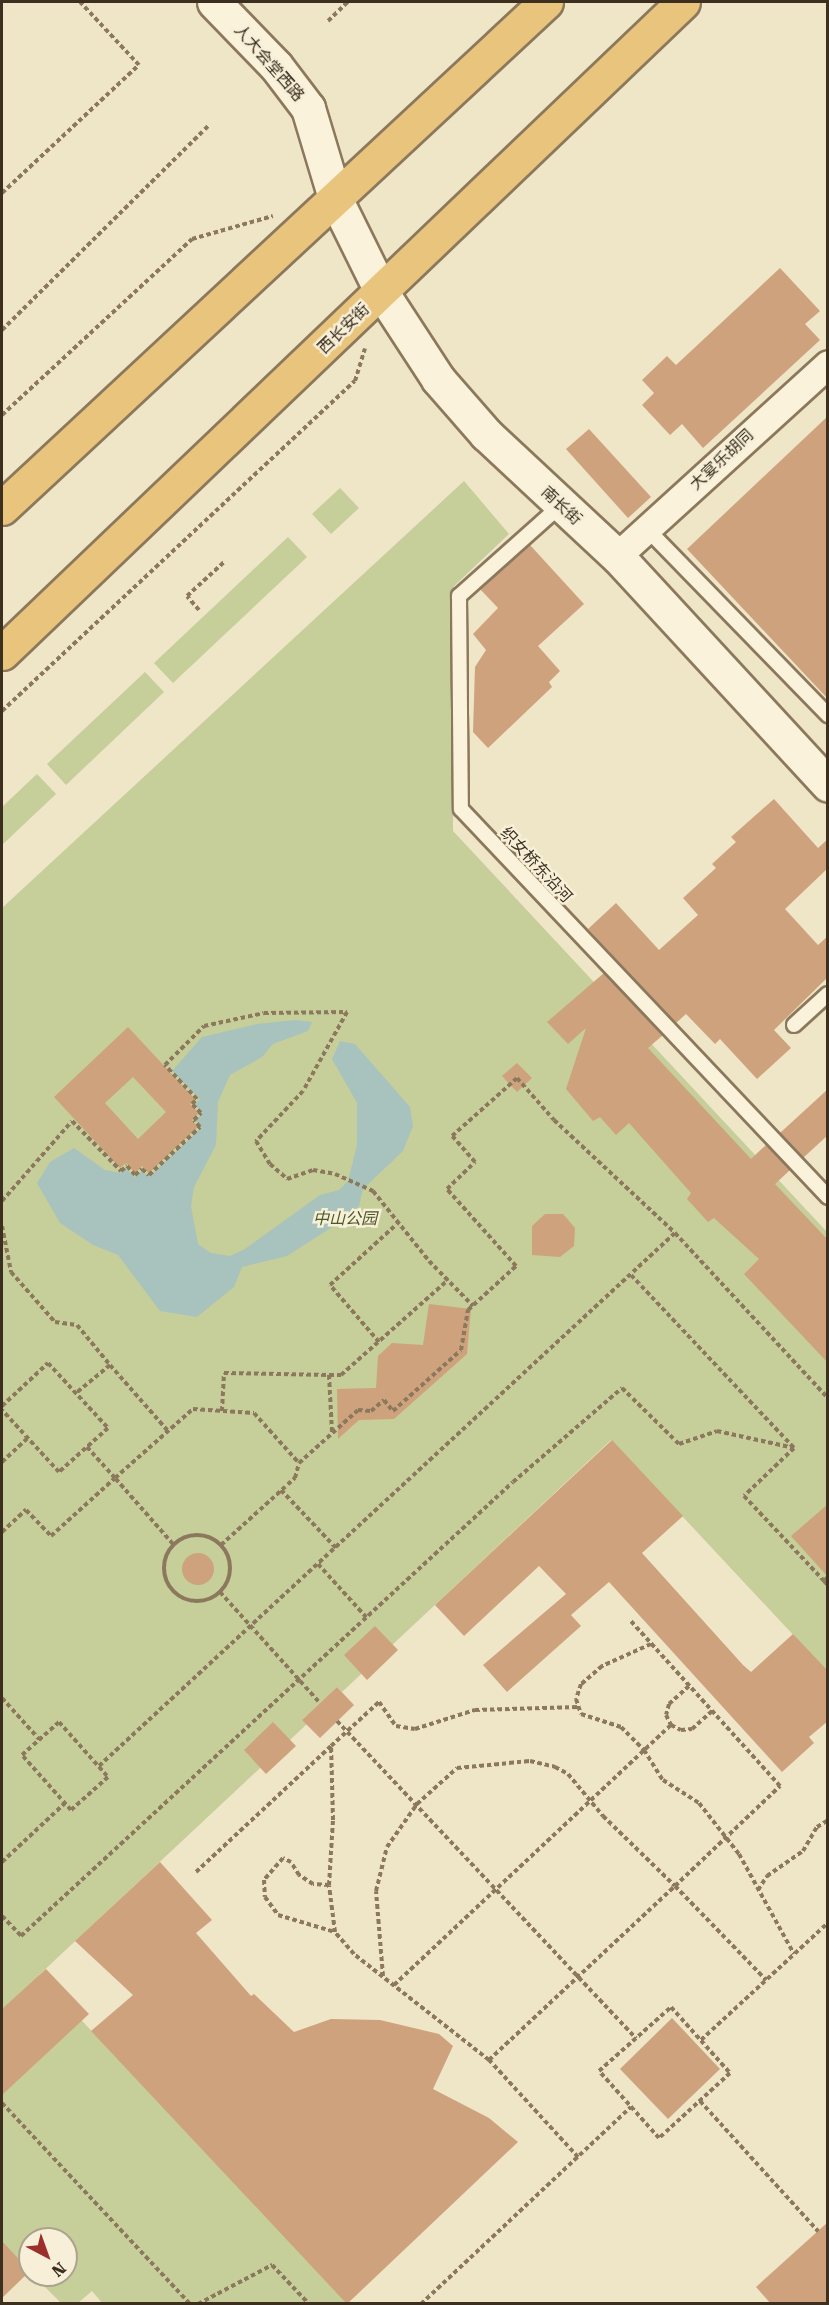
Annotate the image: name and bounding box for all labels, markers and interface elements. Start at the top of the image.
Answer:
street label: 人大会堂西路 [230,20,308,106]
street label: 西长安街 [314,300,374,358]
street label: 大宴乐胡同 [686,426,758,494]
street label: 南长街 [537,483,585,529]
street label: 织女桥东沿河 [496,823,576,907]
park label: 中山公园 [313,1209,377,1229]
north arrow [18,2227,78,2287]
text: N [48,2258,70,2281]

